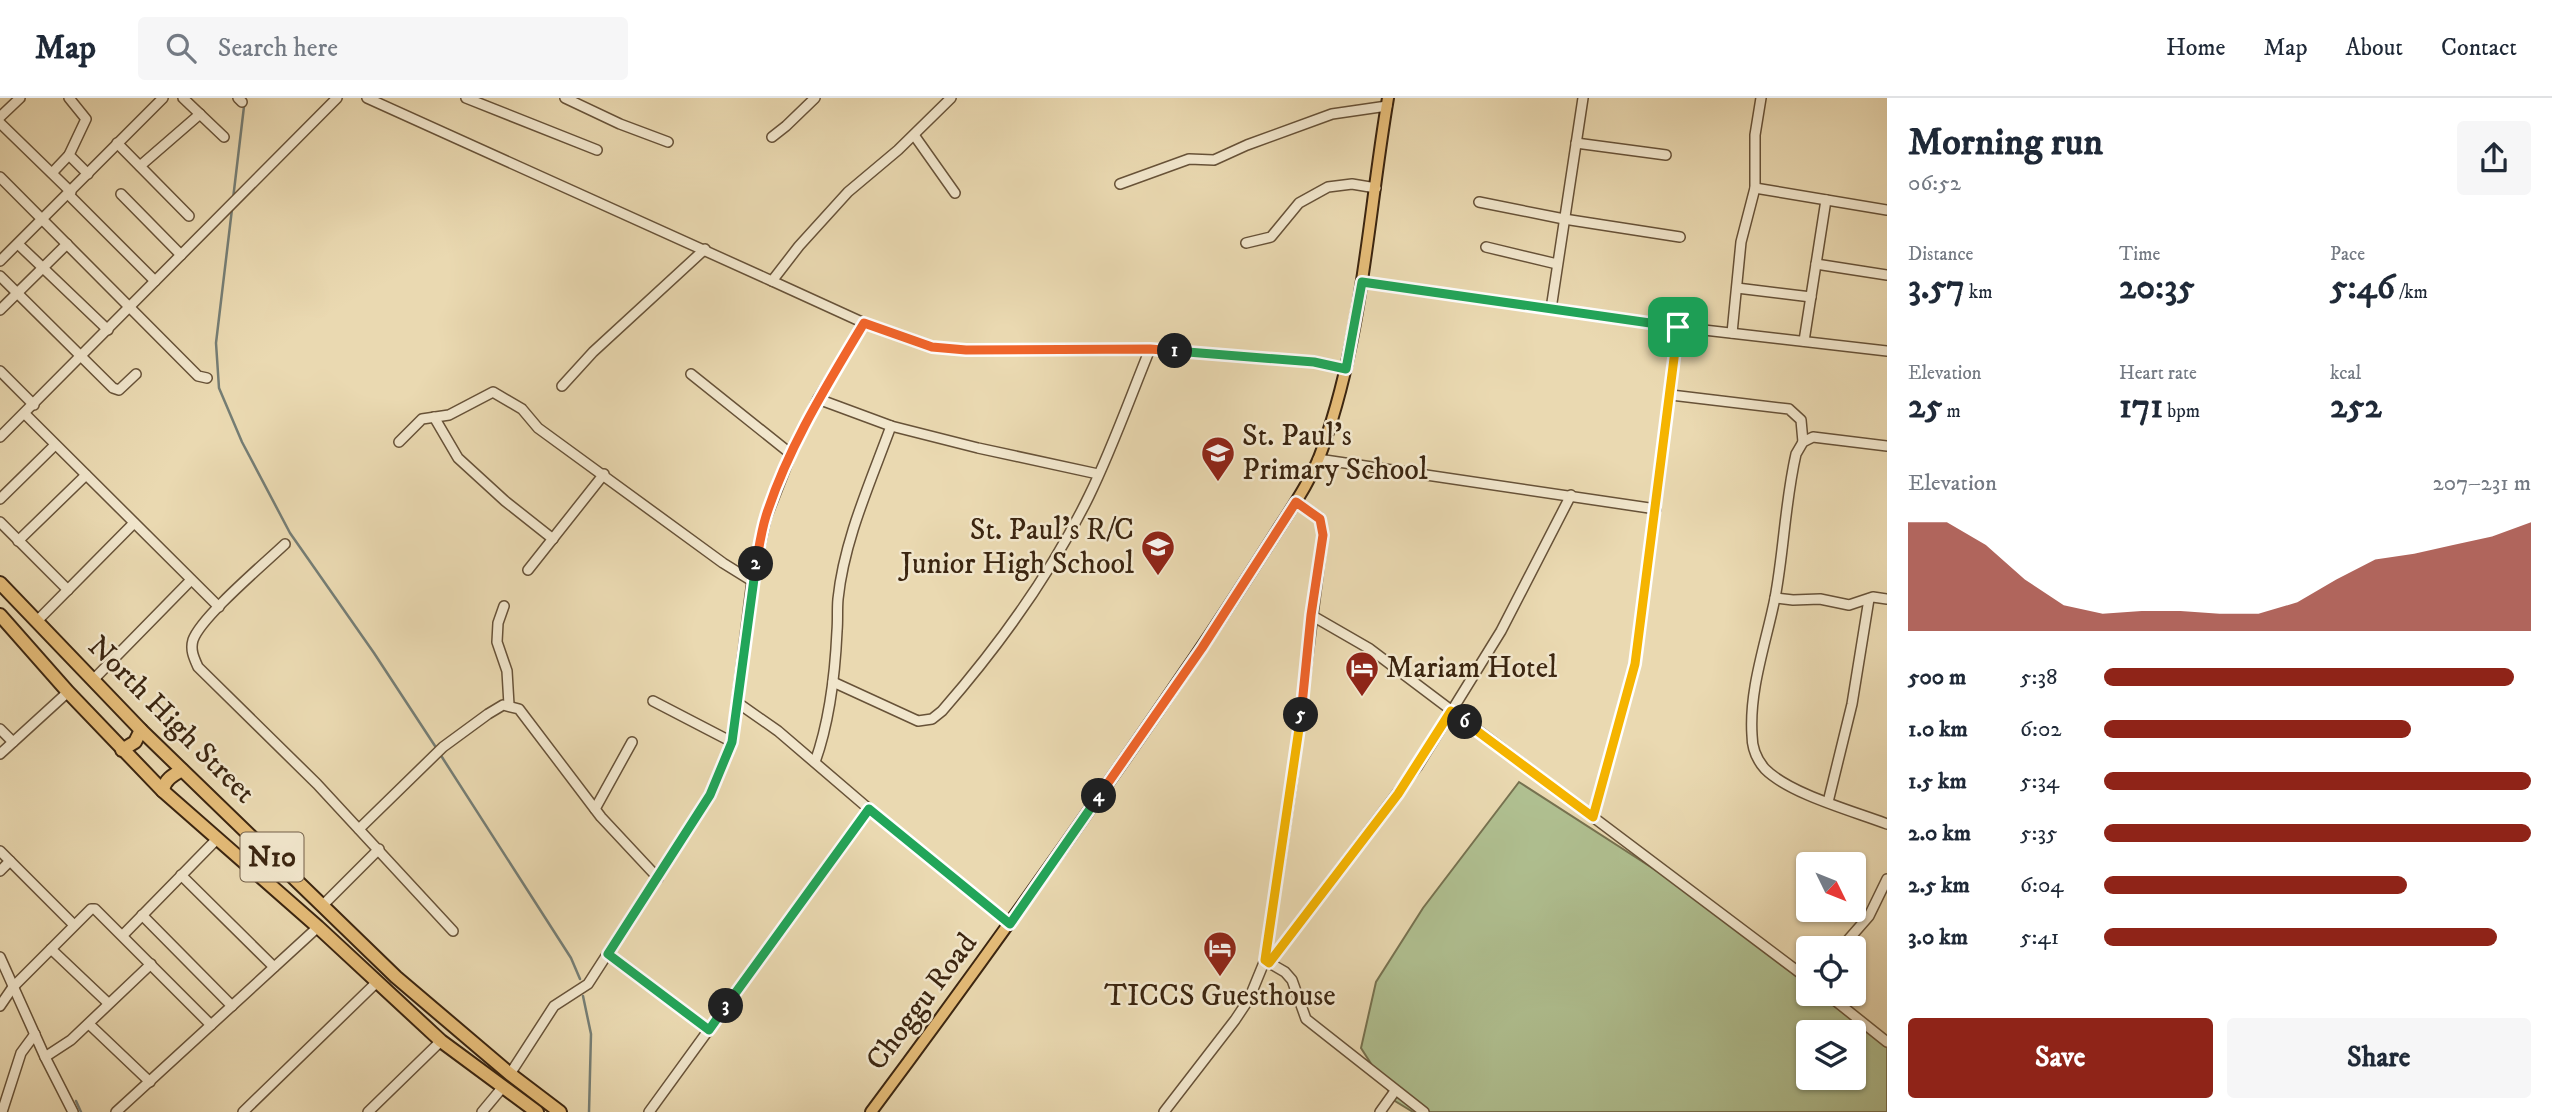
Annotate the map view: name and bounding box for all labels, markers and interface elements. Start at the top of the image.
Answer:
search box [138,17,628,80]
text: Map [35,28,96,69]
icon: search [162,29,200,67]
text: Search here [218,32,338,65]
text: Home [2166,33,2225,63]
text: Map [2263,33,2308,63]
text: About [2346,33,2403,63]
text: Contact [2441,33,2517,63]
text: Morning run [1908,119,2103,167]
button: share [2457,121,2531,195]
text: 06:52 [1908,169,1961,198]
text: Distance [1908,243,1973,266]
text: Time [2119,243,2160,266]
text: Pace [2330,243,2365,266]
text: 3.57 [1908,266,1965,310]
text: 20:35 [2119,266,2195,310]
text: 5:46 [2330,266,2395,310]
text: km [1965,281,1993,304]
text: /km [2395,281,2428,304]
pin [1648,297,1708,357]
icon: arrive [1659,308,1697,346]
pin: 1 [1158,334,1192,368]
text: 1 [1171,339,1178,362]
text: Elevation [1908,362,1982,385]
text: Heart rate [2119,362,2197,385]
text: kcal [2330,362,2361,385]
text: 25 [1908,385,1942,429]
text: 171 [2119,385,2163,429]
text: 252 [2330,385,2382,429]
text: m [1942,400,1961,423]
text: bpm [2163,400,2200,423]
place label: St. Paul's Primary School [1242,418,1428,489]
school or university icon: St. Paul's Primary School [1199,434,1237,483]
text: Elevation [1908,469,1997,498]
text: 207–231 m [2433,469,2531,498]
place label: St. Paul's R/C Junior High School [898,512,1134,583]
school or university icon: St. Paul's R/C Junior High School [1139,528,1177,577]
pin: 2 [738,546,774,582]
text: 2 [751,552,760,575]
street label: North High Street [79,628,263,812]
hotel icon: Mariam Hotel [1343,649,1381,698]
place label: Mariam Hotel [1386,650,1557,687]
text: 500 m [1908,663,1966,692]
text: 5:38 [2020,663,2058,692]
pin: 5 [1284,698,1318,732]
text: 5 [1296,703,1305,726]
pin: 6 [1448,704,1482,740]
text: 6 [1460,710,1469,733]
text: 1.0 km [1908,715,1968,744]
text: 6:02 [2020,715,2062,744]
text: 1.5 km [1908,767,1967,796]
text: 5:34 [2020,767,2059,796]
pin: 4 [1082,778,1116,814]
text: 4 [1093,784,1104,807]
text: 2.0 km [1908,819,1971,848]
text: 5:35 [2020,819,2057,848]
road number: N10 [240,832,304,882]
north arrow [1796,852,1866,922]
map controls [1796,852,1866,1090]
text: 2.5 km [1908,871,1970,900]
text: 6:04 [2020,871,2064,900]
text: 3.0 km [1908,923,1968,952]
text: 5:41 [2020,923,2059,952]
street label: Choggu Road [858,926,986,1078]
hotel icon: TICCS Guesthouse [1201,929,1239,978]
button: locate [1796,936,1866,1006]
place label: TICCS Guesthouse [1104,978,1336,1015]
pin: 3 [708,988,744,1024]
text: 3 [722,994,729,1017]
button: Save [1908,1018,2213,1098]
button: Share [2227,1018,2531,1098]
button: layers [1796,1020,1866,1090]

